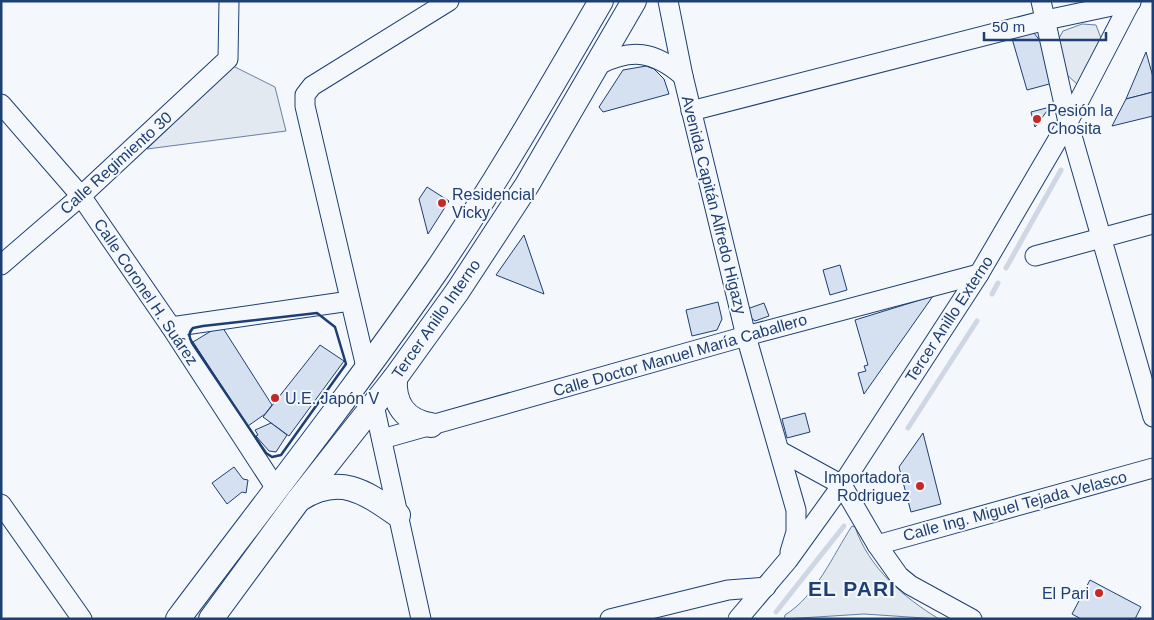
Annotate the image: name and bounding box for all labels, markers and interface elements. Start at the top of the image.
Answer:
scale bar [984,10,1106,42]
text: 50 m [992,18,1025,35]
street label: Avenida Capitán Alfredo Higazy [679,94,749,316]
place label: Pesión la Chosita [1047,102,1113,137]
street label: Calle Regimiento 30 [57,108,175,218]
marker: Pesión la Chosita [1031,113,1043,125]
place label: Residencial Vicky [452,186,535,221]
marker: Residencial Vicky [436,197,448,209]
street label: Calle Coronel H. Suárez [91,216,201,368]
street label: Tercer Anillo Externo [902,253,996,385]
street label: Tercer Anillo Interno [388,256,484,382]
street label: Calle Doctor Manuel María Caballero [551,311,809,399]
place label: U.E. Japón V [285,390,380,407]
marker: U.E. Japón V [269,392,281,404]
street label: Calle Ing. Miguel Tejada Velasco [901,468,1129,544]
place label: Importadora Rodriguez [824,469,910,504]
marker: Importadora Rodriguez [914,480,926,492]
district label: EL PARI [808,577,896,600]
place label: El Pari [1042,585,1089,602]
marker: El Pari [1093,587,1105,599]

